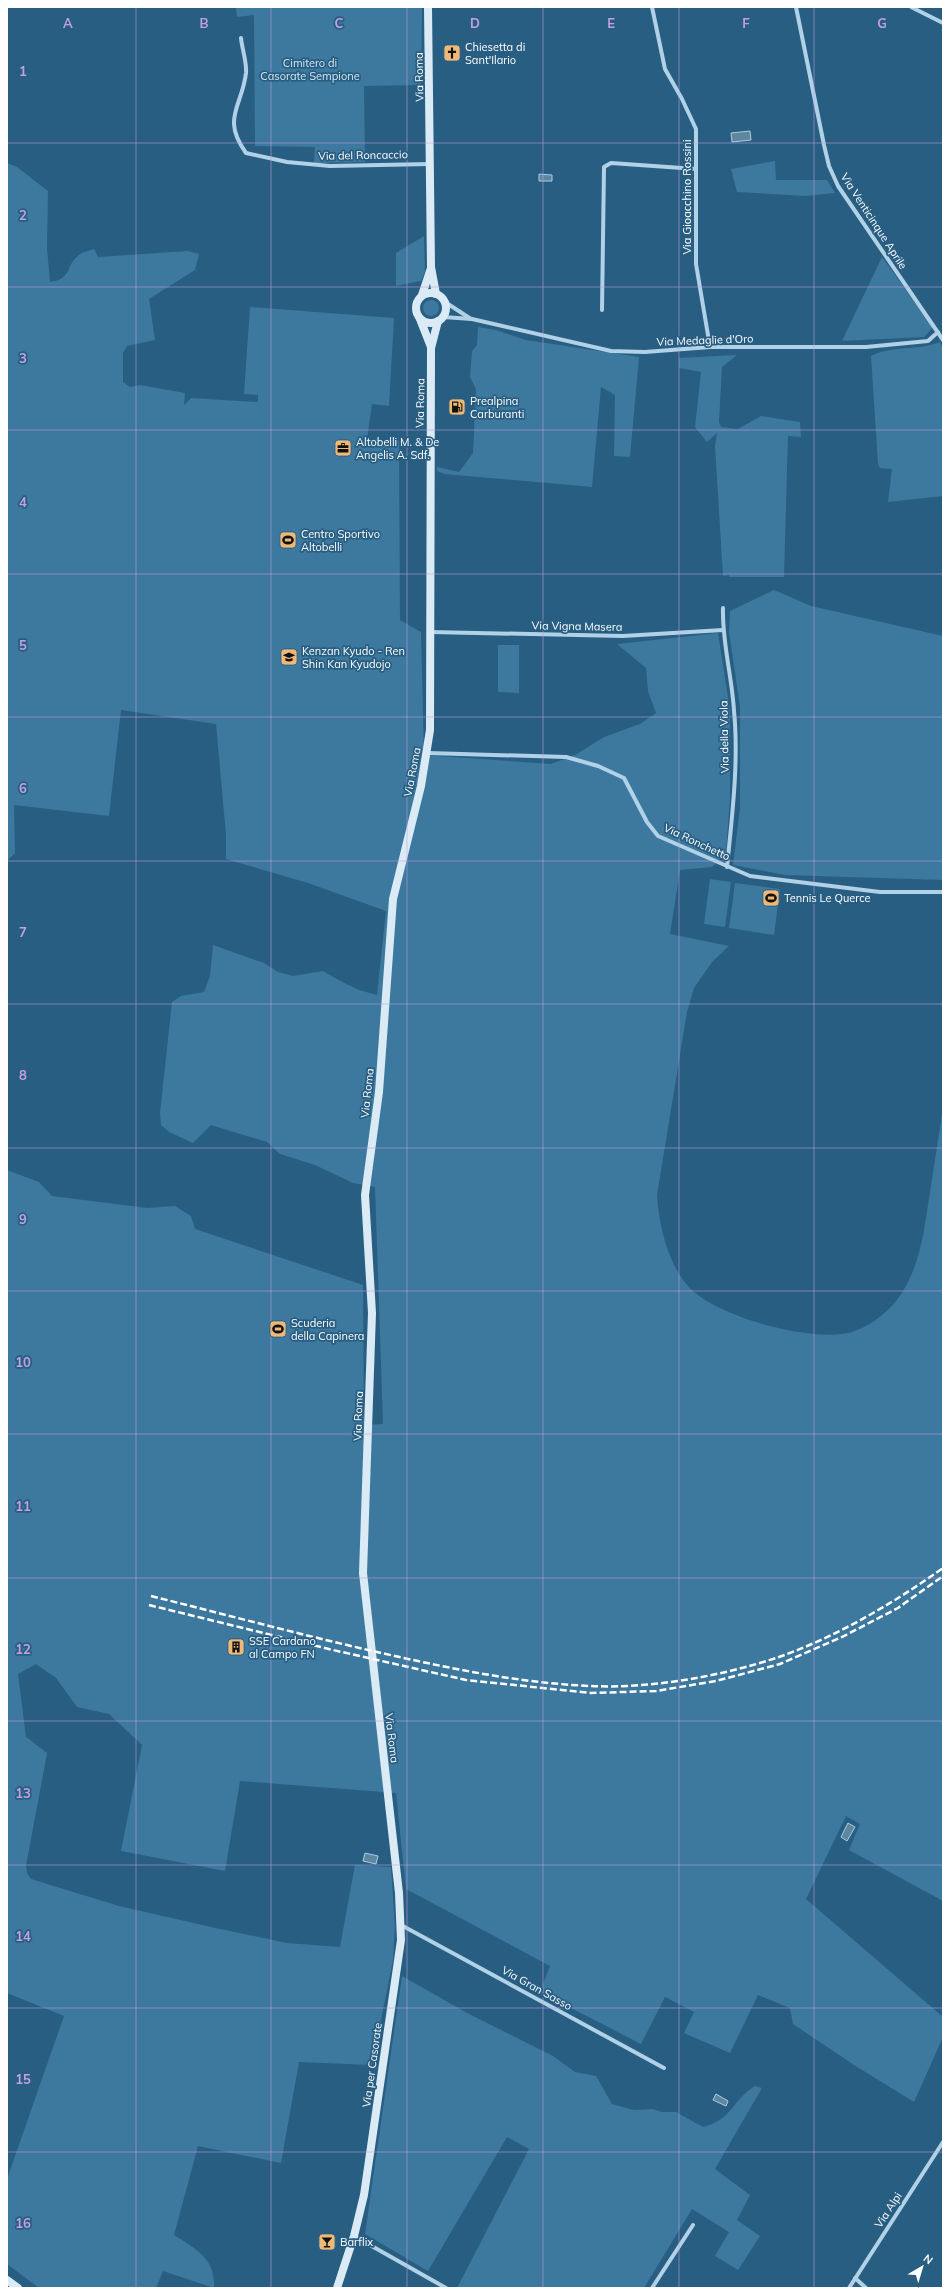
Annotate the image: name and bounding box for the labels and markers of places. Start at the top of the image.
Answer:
place label: Chiesetta di Sant'Ilario [465,40,525,67]
church icon: Chiesetta di Sant'Ilario [442,43,462,63]
place label: Prealpina Carburanti [470,394,524,421]
fuel station icon: Prealpina Carburanti [447,397,467,417]
place label: Altobelli M. & De Angelis A. Sdf. [356,435,439,462]
office icon: Altobelli M. & De Angelis A. Sdf. [333,438,353,458]
place label: Centro Sportivo Altobelli [301,527,380,554]
sports icon: Centro Sportivo Altobelli [278,530,298,550]
place label: Kenzan Kyudo - Ren Shin Kan Kyudojo [302,644,405,671]
school or university icon: Kenzan Kyudo - Ren Shin Kan Kyudojo [279,647,299,667]
sports icon: Tennis Le Querce [761,888,781,908]
place label: Tennis Le Querce [784,891,870,905]
place label: Scuderia della Capinera [291,1316,364,1343]
sports icon: Scuderia della Capinera [268,1319,288,1339]
place label: SSE Cardano al Campo FN [249,1634,316,1661]
building icon: SSE Cardano al Campo FN [226,1637,246,1657]
bar icon: Barflix [317,2232,337,2252]
place label: Barflix [340,2235,373,2249]

